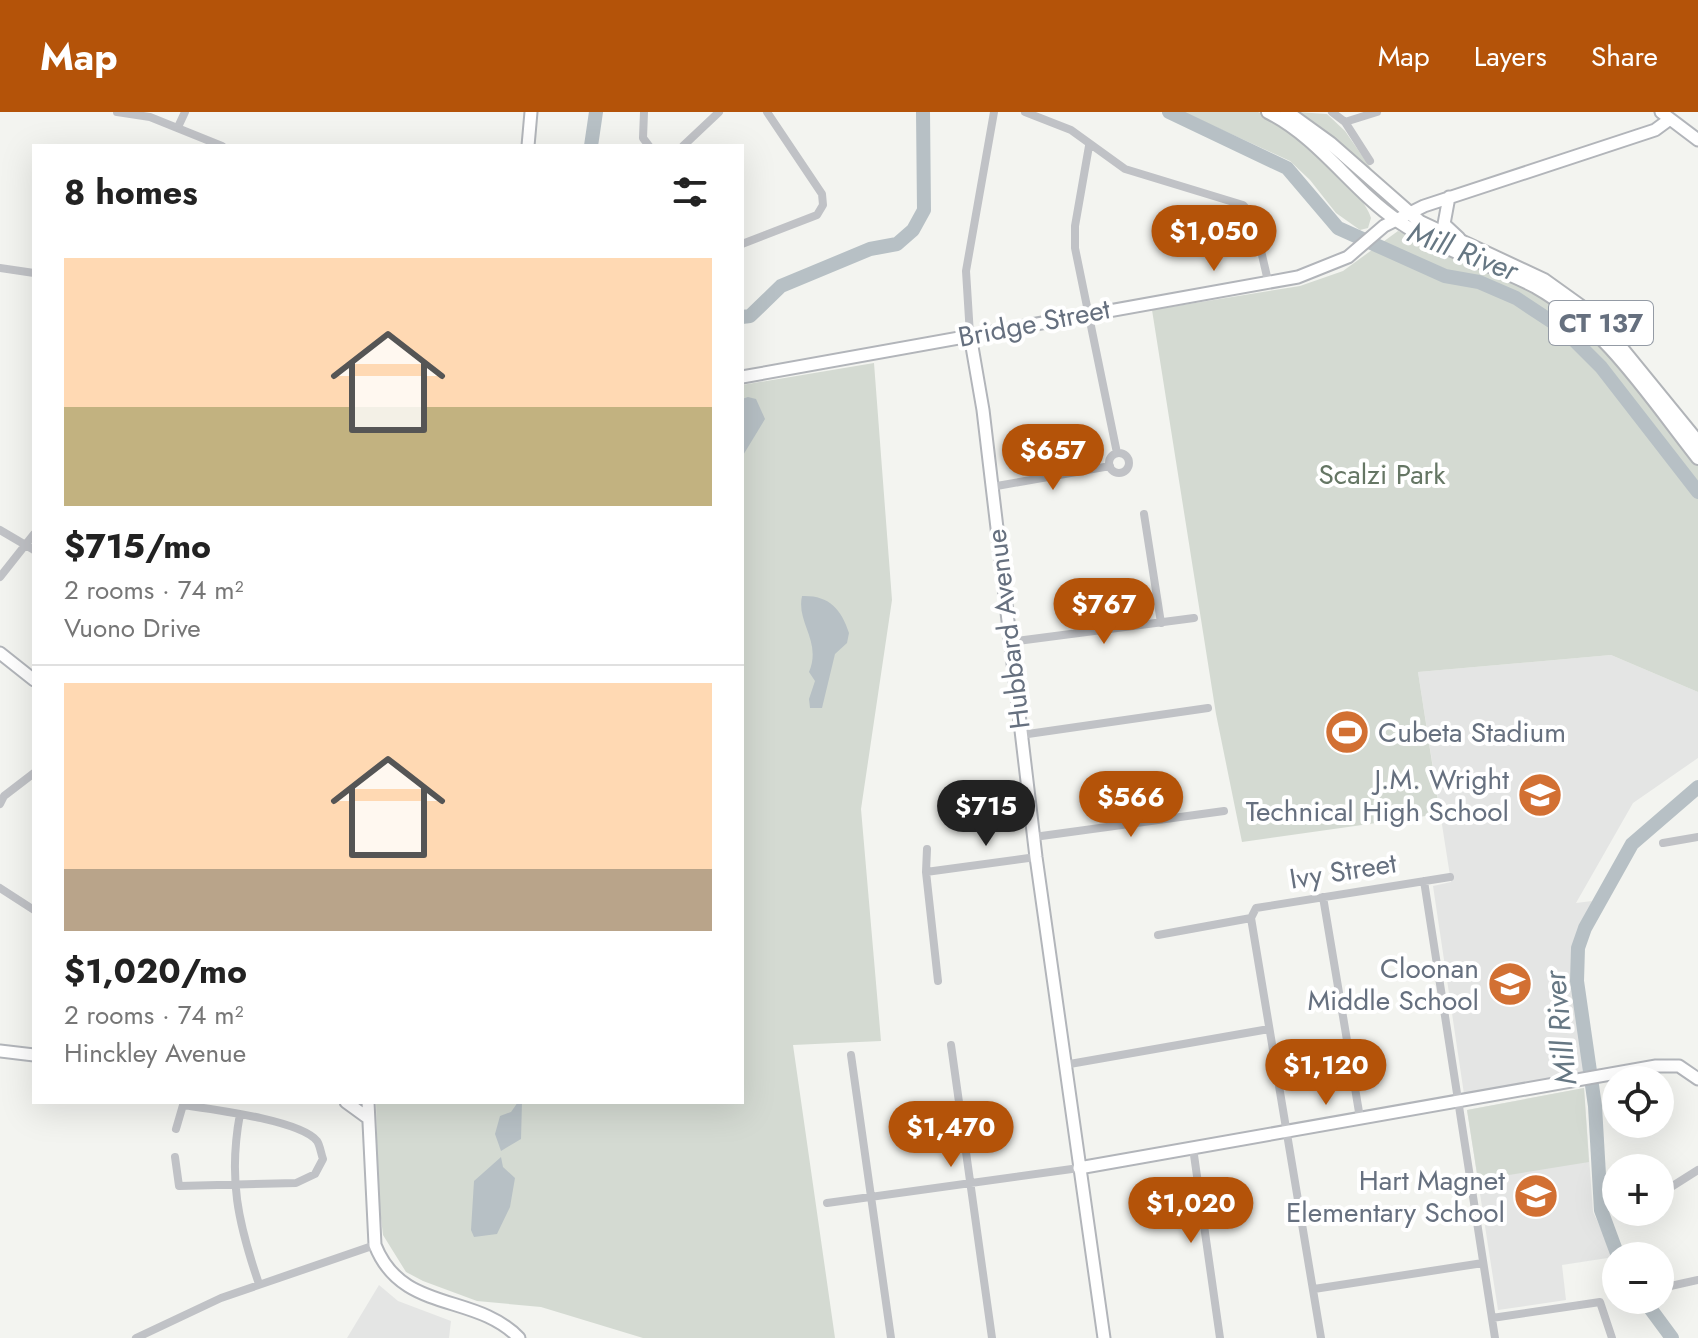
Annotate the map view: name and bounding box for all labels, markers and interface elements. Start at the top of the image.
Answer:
text: Map [40,29,118,84]
text: Map [1378,36,1430,77]
text: Layers [1474,36,1547,77]
text: Share [1591,36,1658,77]
text: 8 homes [64,168,198,217]
icon: filters [668,170,712,214]
pin: $1,050 [1149,205,1279,273]
water label: Mill River [1402,210,1526,292]
text: $1,050 [1169,212,1259,250]
street label: Bridge Street [954,288,1114,358]
road number: CT 137 [1549,301,1653,345]
icon: home [316,310,460,454]
pin: $657 [1006,424,1100,492]
text: $657 [1020,431,1086,469]
park label: Scalzi Park [1318,454,1446,495]
text: $715/mo [64,522,211,571]
street label: Hubbard Avenue [975,527,1041,731]
text: 2 rooms · 74 m² [64,571,244,609]
pin: $767 [1057,578,1151,646]
text: $767 [1072,585,1136,623]
text: Vuono Drive [64,609,201,647]
sports icon: Cubeta Stadium [1323,708,1371,756]
place label: Cubeta Stadium [1378,712,1566,753]
icon: home [316,735,460,879]
place label: J.M. Wright Technical High School [1246,759,1509,832]
pin: $566 [1084,771,1178,839]
school or university icon: J.M. Wright Technical High School [1516,771,1564,819]
text: $566 [1097,778,1165,816]
pin: $715 [939,780,1033,848]
text: $715 [955,787,1017,825]
street label: Ivy Street [1287,842,1400,900]
text: $1,020/mo [64,947,247,996]
place label: Cloonan Middle School [1307,948,1479,1021]
school or university icon: Cloonan Middle School [1486,960,1534,1008]
water label: Mill River [1532,967,1587,1087]
text: 2 rooms · 74 m² [64,996,244,1034]
text: Hinckley Avenue [64,1034,246,1072]
pin: $1,120 [1261,1039,1391,1107]
text: $1,120 [1283,1046,1369,1084]
map controls [1602,1066,1674,1314]
button: locate [1602,1066,1674,1138]
pin: $1,470 [886,1101,1016,1169]
text: $1,470 [907,1108,995,1146]
button: + [1602,1154,1674,1226]
place label: Hart Magnet Elementary School [1286,1160,1505,1233]
school or university icon: Hart Magnet Elementary School [1512,1172,1560,1220]
pin: $1,020 [1126,1177,1256,1245]
text: $1,020 [1146,1184,1236,1222]
button: − [1602,1242,1674,1314]

